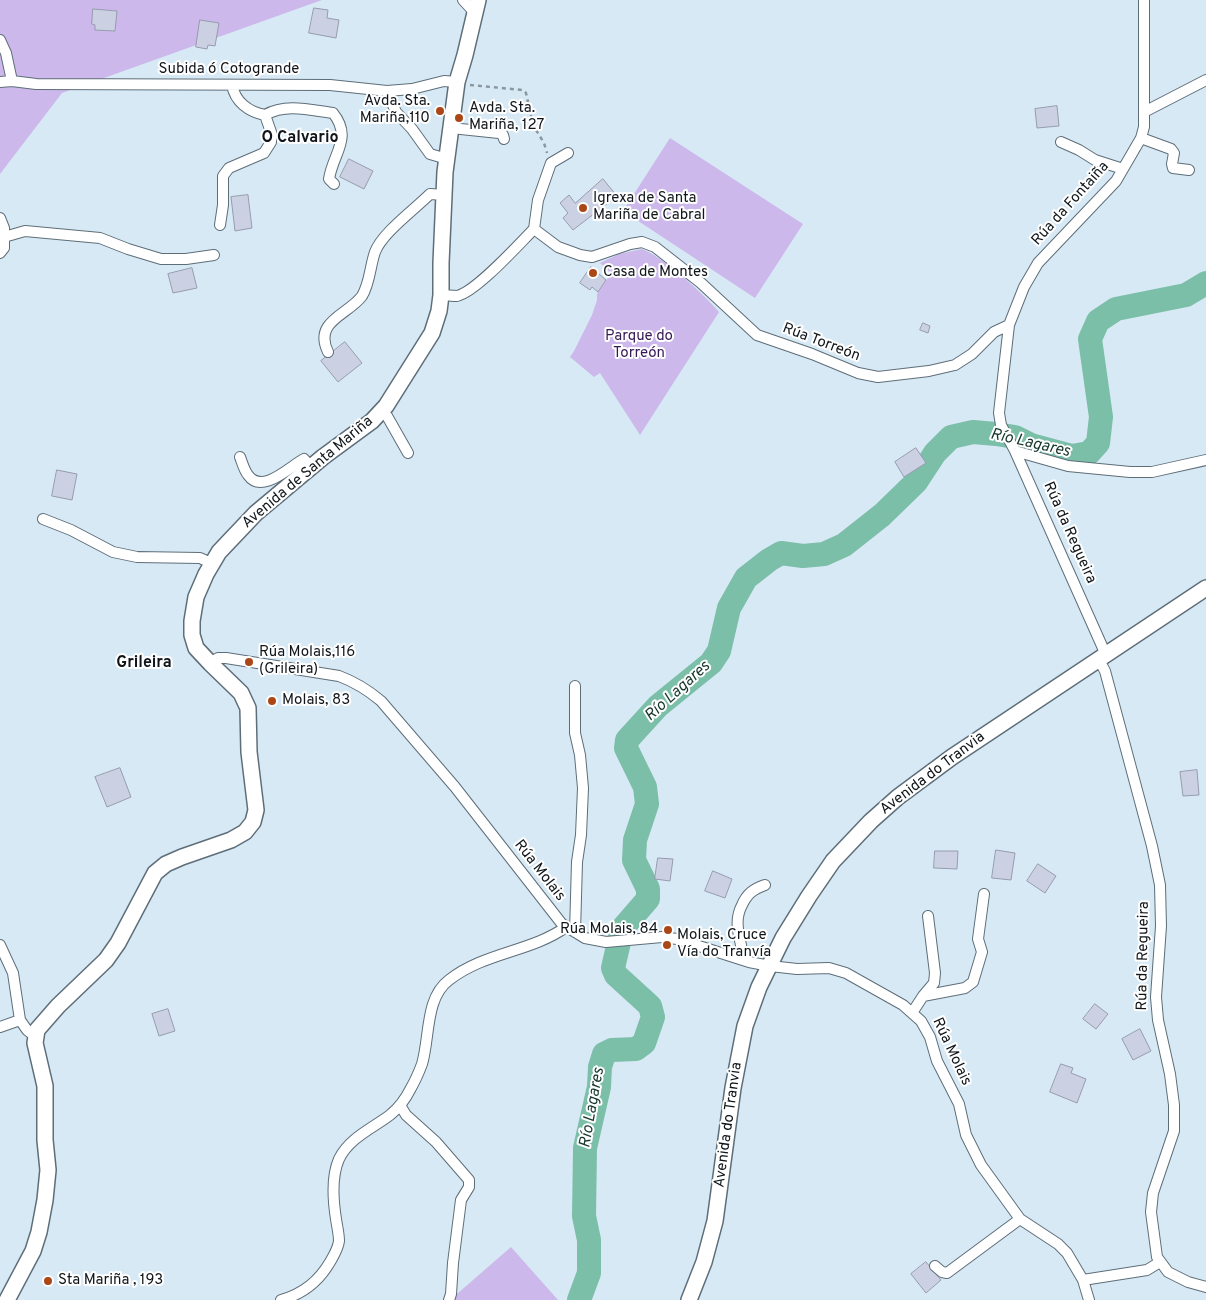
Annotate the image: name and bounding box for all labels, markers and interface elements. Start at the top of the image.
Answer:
street label: Subida ó Cotogrande [159,61,299,79]
place label: Avda. Sta. Mariña,110 [360,93,430,128]
place label: Avda. Sta. Mariña, 127 [469,100,544,135]
marker: Avda. Sta. Mariña,110 [434,105,446,117]
marker: Avda. Sta. Mariña, 127 [453,112,465,124]
district label: O Calvario [261,129,339,149]
street label: Rúa da Fontaiña [1029,158,1113,250]
place label: Igrexa de Santa Mariña de Cabral [593,190,705,225]
marker: Igrexa de Santa Mariña de Cabral [577,202,589,214]
place label: Casa de Montes [603,264,708,282]
marker: Casa de Montes [587,267,599,279]
street label: Rúa Torreón [780,320,862,366]
park label: Parque do Torreón [605,328,673,363]
street label: Avenida de Santa Mariña [239,413,377,533]
water label: Río Lagares [988,426,1072,462]
street label: Rúa da Regueira [1039,479,1099,587]
place label: Rúa Molais,116 (Grileira) [259,644,355,679]
district label: Grileira [116,654,172,674]
marker: Rúa Molais,116 (Grileira) [243,656,255,668]
water label: Río Lagares [641,658,715,726]
place label: Molais, 83 [282,692,350,710]
marker: Molais, 83 [266,695,278,707]
street label: Avenida do Tranvia [877,729,989,819]
street label: Rúa Molais [510,837,568,905]
street label: Rúa da Regueira [1134,901,1154,1011]
place label: Rúa Molais, 84 [560,921,658,939]
marker: Rúa Molais, 84 [662,924,674,936]
place label: Molais, Cruce Vía do Tranvía [677,927,771,962]
marker: Molais, Cruce Vía do Tranvía [661,939,673,951]
street label: Rúa Molais [927,1015,975,1089]
street label: Avenida do Tranvia [711,1061,747,1189]
water label: Río Lagares [577,1066,609,1150]
place label: Sta Mariña , 193 [58,1272,163,1290]
marker: Sta Mariña , 193 [42,1275,54,1287]

